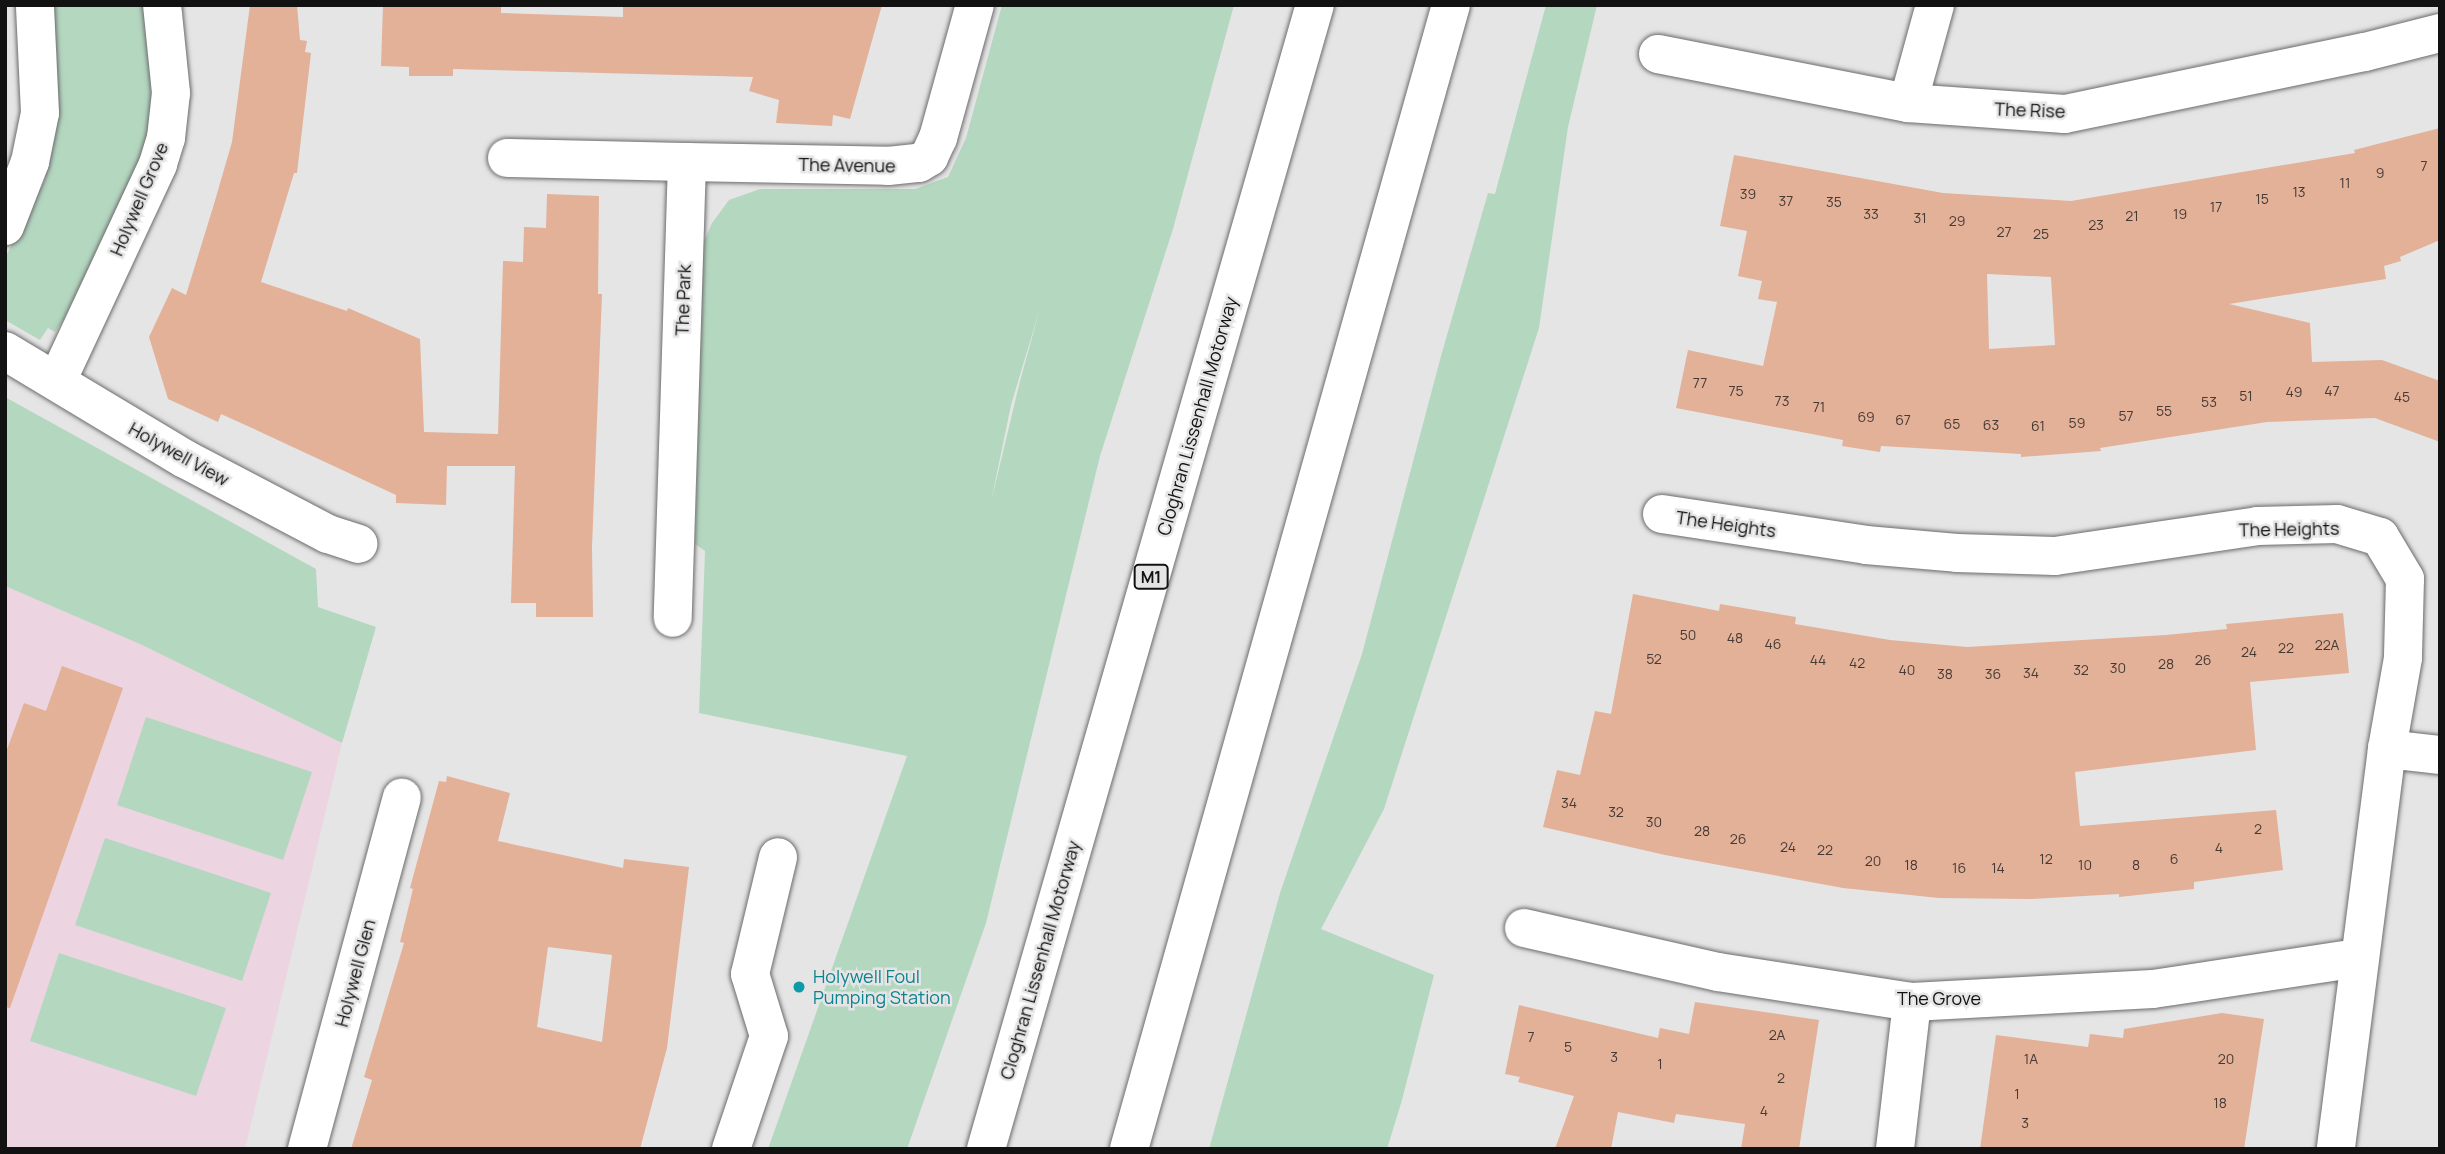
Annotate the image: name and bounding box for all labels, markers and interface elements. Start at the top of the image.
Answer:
street label: The Rise [1994,98,2066,122]
street label: Holywell Grove [105,139,173,259]
street label: The Avenue [798,153,896,177]
house number: 7 [2420,158,2428,174]
house number: 9 [2376,165,2384,181]
house number: 11 [2340,175,2350,191]
house number: 13 [2292,184,2306,200]
house number: 39 [1740,186,1756,202]
house number: 15 [2255,191,2269,207]
house number: 37 [1779,193,1793,209]
house number: 35 [1826,194,1842,210]
house number: 17 [2210,199,2222,215]
house number: 33 [1863,206,1879,222]
house number: 19 [2173,206,2187,222]
house number: 21 [2125,208,2139,224]
house number: 31 [1913,210,1927,226]
house number: 29 [1949,213,1965,229]
house number: 23 [2088,217,2104,233]
house number: 27 [1996,224,2012,240]
house number: 25 [2033,226,2049,242]
street label: The Park [671,264,695,336]
street label: Cloghran Lissenhall Motorway [1153,294,1241,538]
house number: 77 [1693,375,1707,391]
house number: 75 [1728,383,1744,399]
house number: 47 [2324,383,2340,399]
house number: 49 [2286,384,2302,400]
house number: 51 [2239,388,2253,404]
house number: 45 [2394,389,2410,405]
house number: 73 [1775,393,1789,409]
house number: 53 [2201,394,2217,410]
house number: 71 [1813,399,1825,415]
house number: 55 [2156,403,2172,419]
house number: 57 [2118,408,2134,424]
house number: 69 [1857,409,1875,425]
house number: 67 [1895,412,1911,428]
house number: 59 [2069,415,2085,431]
house number: 65 [1944,416,1960,432]
house number: 63 [1983,417,1999,433]
street label: Holywell View [125,418,233,490]
house number: 61 [2031,418,2045,434]
street label: The Heights [1675,506,1777,542]
street label: The Heights [2239,517,2339,541]
road number: M1 [1134,564,1168,590]
house number: 50 [1680,627,1696,643]
house number: 48 [1727,630,1743,646]
house number: 46 [1765,636,1781,652]
house number: 22A [2315,637,2339,653]
house number: 22 [2278,640,2294,656]
house number: 24 [2241,644,2257,660]
house number: 52 [1646,651,1662,667]
house number: 44 [1810,652,1826,668]
house number: 26 [2195,652,2211,668]
house number: 42 [1849,655,1865,671]
house number: 28 [2158,656,2174,672]
house number: 30 [2110,660,2126,676]
house number: 40 [1899,662,1915,678]
house number: 32 [2073,662,2089,678]
house number: 34 [2023,665,2039,681]
house number: 38 [1937,666,1953,682]
house number: 36 [1985,666,2001,682]
house number: 34 [1561,795,1577,811]
house number: 32 [1608,804,1624,820]
house number: 30 [1646,814,1662,830]
house number: 2 [2254,821,2262,837]
house number: 28 [1694,823,1710,839]
house number: 26 [1730,831,1746,847]
street label: Cloghran Lissenhall Motorway [996,838,1084,1082]
house number: 24 [1780,839,1796,855]
house number: 4 [2215,840,2223,856]
house number: 22 [1817,842,1833,858]
house number: 12 [2039,851,2053,867]
house number: 6 [2170,851,2178,867]
house number: 20 [1865,853,1881,869]
house number: 18 [1904,857,1918,873]
house number: 10 [2078,857,2092,873]
house number: 8 [2132,857,2140,873]
house number: 16 [1952,860,1966,876]
house number: 14 [1991,860,2005,876]
street label: Holywell Glen [330,917,380,1029]
place label: Holywell Foul Pumping Station [813,966,951,1009]
marker: Holywell Foul Pumping Station [791,979,807,995]
street label: The Grove [1897,987,1981,1009]
house number: 2A [1769,1027,1785,1043]
house number: 7 [1527,1029,1535,1045]
house number: 5 [1564,1039,1572,1055]
house number: 3 [1610,1049,1618,1065]
house number: 1A [2024,1051,2038,1067]
house number: 20 [2218,1051,2234,1067]
house number: 1 [1657,1056,1663,1072]
house number: 2 [1777,1070,1785,1086]
house number: 1 [2014,1086,2020,1102]
house number: 18 [2213,1095,2227,1111]
house number: 4 [1760,1103,1768,1119]
house number: 3 [2021,1115,2029,1131]

